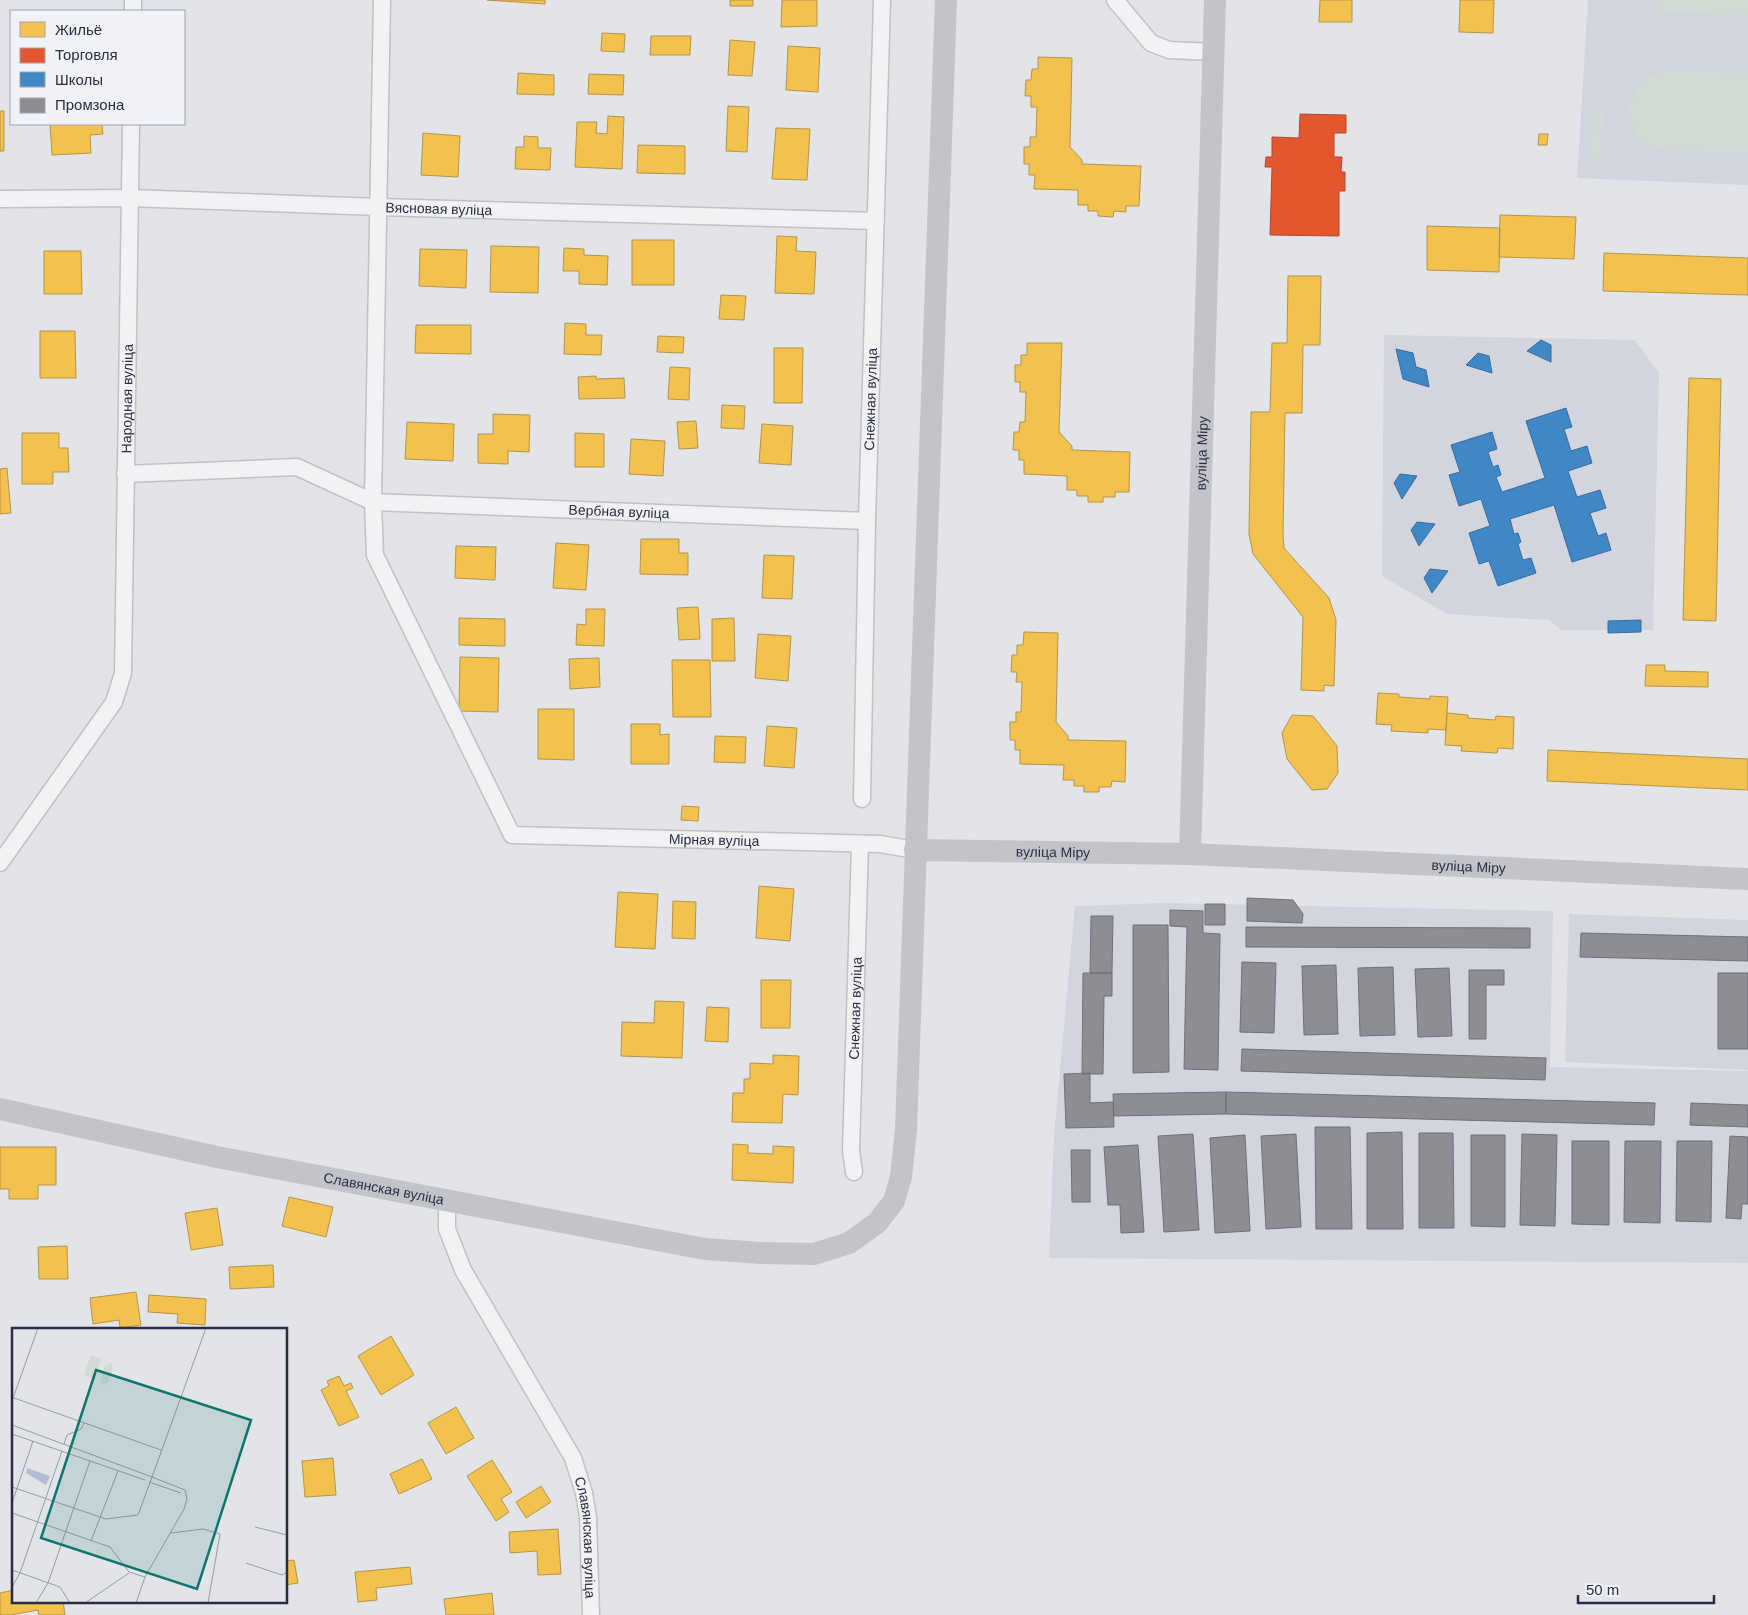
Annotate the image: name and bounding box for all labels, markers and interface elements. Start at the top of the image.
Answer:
legend [10,10,185,125]
text: Жильё [55,21,102,38]
text: Торговля [55,46,118,63]
text: Школы [55,71,103,88]
text: Промзона [55,96,125,113]
street label: Вясновая вуліца [385,199,493,218]
street label: Народная вуліца [118,344,136,453]
street label: Снежная вуліца [861,347,880,451]
street label: вуліца Міру [1193,416,1211,491]
street label: Вербная вуліца [568,502,670,521]
street label: Мірная вуліца [669,831,760,849]
street label: вуліца Міру [1016,843,1090,861]
street label: вуліца Міру [1431,857,1506,876]
street label: Снежная вуліца [846,956,865,1060]
street label: Славянская вуліца [322,1169,446,1208]
inset map [12,1328,288,1602]
street label: Славянская вуліца [571,1475,598,1599]
scale bar [1578,1572,1714,1604]
text: 50 m [1586,1581,1619,1598]

